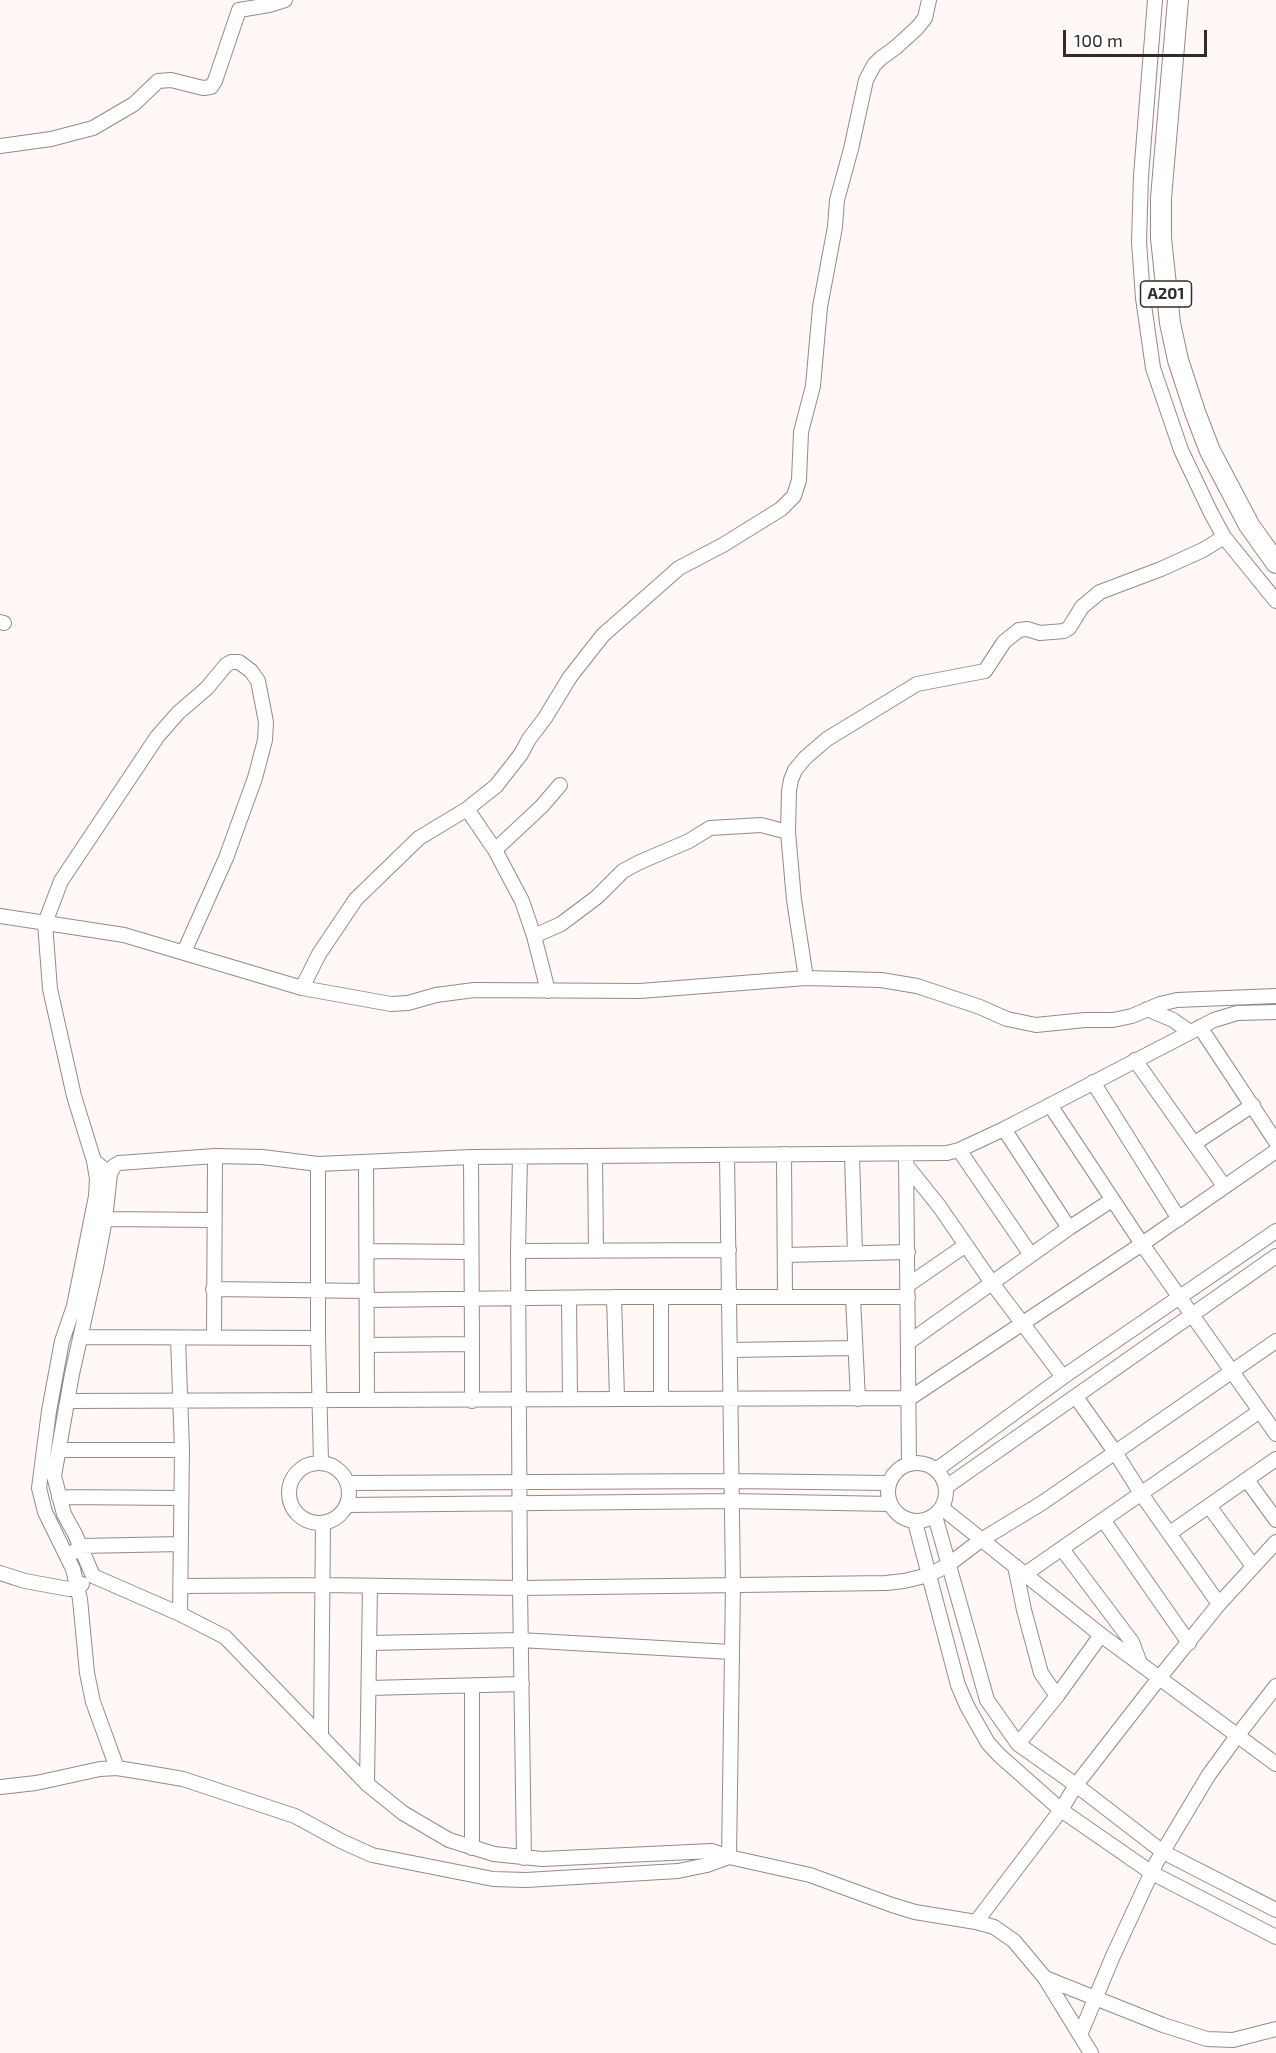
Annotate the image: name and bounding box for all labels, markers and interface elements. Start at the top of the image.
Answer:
scale bar [1066,18,1210,56]
text: 100 m [1074,29,1123,51]
road number: A201 [1140,281,1192,307]

